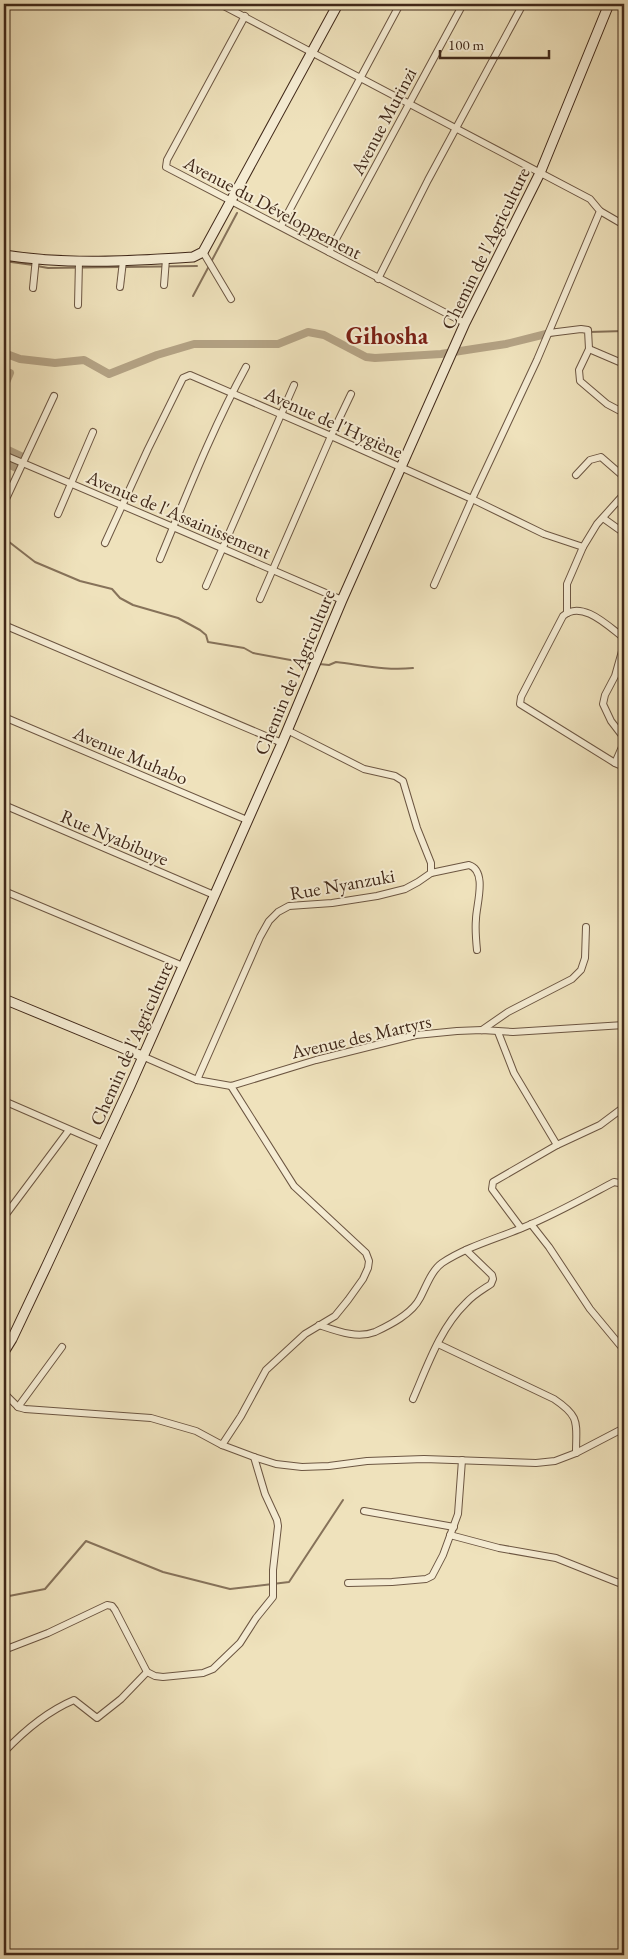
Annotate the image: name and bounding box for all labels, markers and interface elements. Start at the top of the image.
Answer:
scale bar [440,28,549,60]
text: 100 m [448,35,485,54]
street label: Avenue Murinzi [344,63,422,180]
street label: Avenue du Développement [179,149,366,265]
street label: Chemin de l'Agriculture [435,163,536,334]
district label: Gihosha [346,320,429,351]
street label: Avenue de l'Hygiène [260,380,407,464]
street label: Avenue de l'Assainissement [82,464,275,565]
street label: Chemin de l'Agriculture [248,586,341,759]
street label: Avenue Muhabo [69,720,192,791]
street label: Rue Nyabibuye [57,803,173,871]
street label: Rue Nyanzuki [288,863,397,906]
street label: Chemin de l'Agriculture [84,957,179,1129]
street label: Avenue des Martyrs [288,1008,433,1065]

